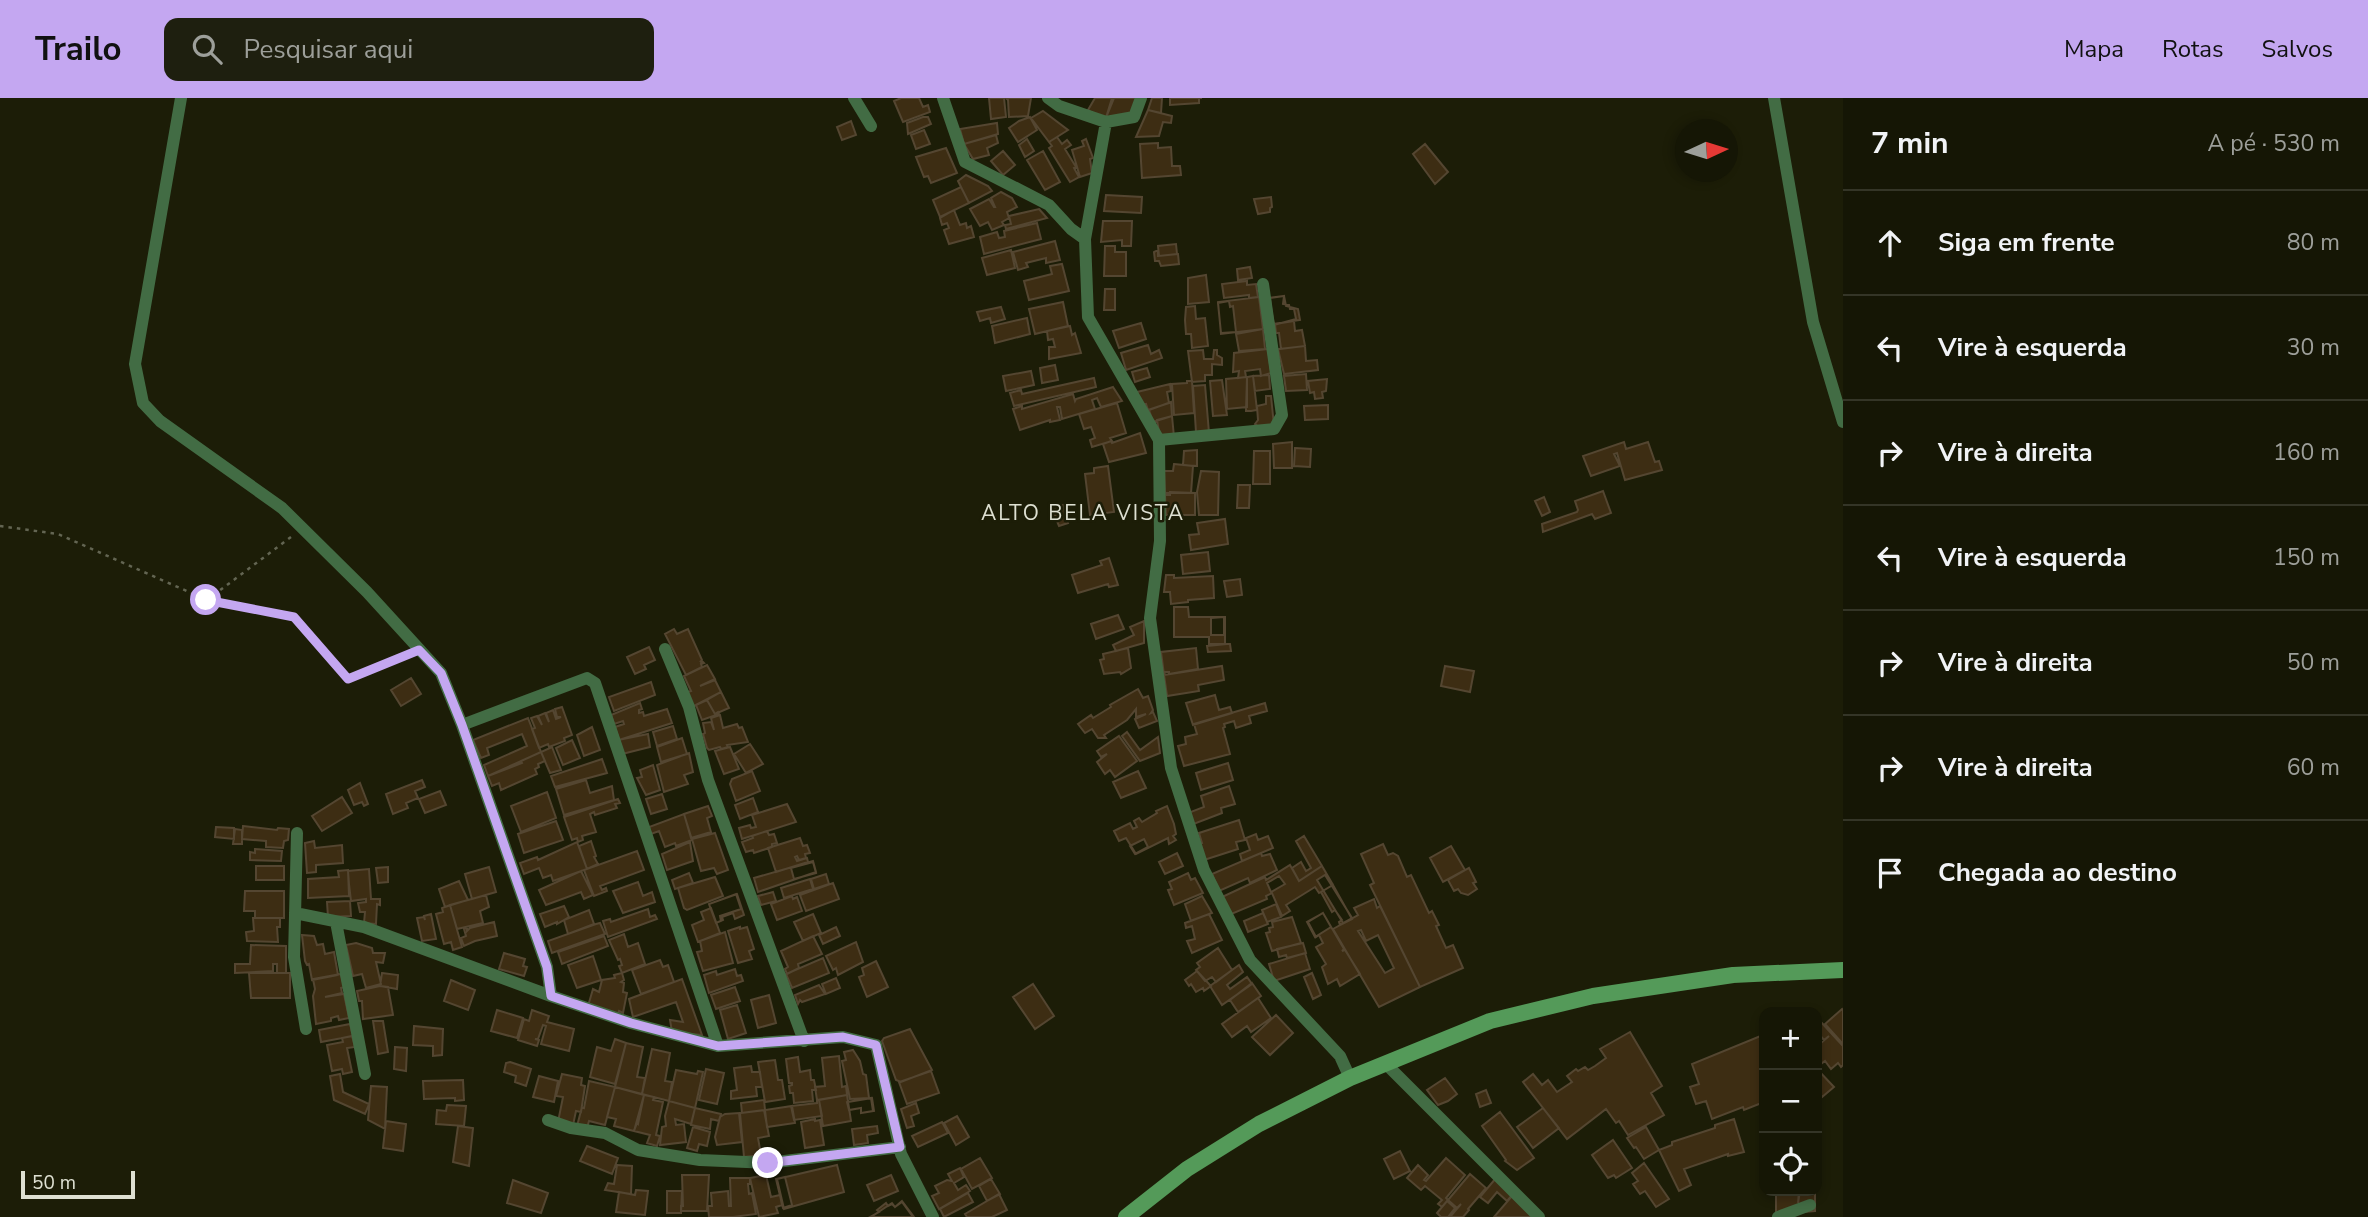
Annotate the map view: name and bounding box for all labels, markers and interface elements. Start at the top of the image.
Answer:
search box [164,18,654,81]
text: Trailo [35,27,122,72]
icon: search [188,30,226,68]
text: Pesquisar aqui [244,32,413,67]
text: Mapa [2064,33,2124,65]
text: Rotas [2162,33,2224,65]
text: Salvos [2262,33,2333,65]
north arrow [1675,119,1738,182]
text: 7 min [1871,123,1949,164]
text: A pé · 530 m [2208,128,2340,159]
icon: ahead [1871,224,1909,262]
text: Siga em frente [1938,225,2115,260]
text: 80 m [2287,227,2340,258]
icon: left [1871,329,1909,367]
text: Vire à esquerda [1938,330,2127,365]
text: 30 m [2287,332,2340,363]
icon: right [1871,434,1909,472]
text: Vire à direita [1938,435,2093,470]
text: 160 m [2273,437,2340,468]
district label: ALTO BELA VISTA [981,499,1185,527]
icon: left [1871,539,1909,577]
text: Vire à esquerda [1938,540,2127,575]
text: 150 m [2273,542,2340,573]
route start [190,584,221,615]
icon: right [1871,644,1909,682]
text: Vire à direita [1938,645,2093,680]
text: 50 m [2287,647,2340,678]
icon: right [1871,749,1909,787]
text: Vire à direita [1938,750,2093,785]
text: 60 m [2287,752,2340,783]
icon: arrive [1871,854,1909,892]
text: Chegada ao destino [1938,855,2177,890]
map controls [1759,1007,1822,1196]
button: + [1759,1007,1822,1070]
button: − [1759,1070,1822,1133]
button: locate [1759,1133,1822,1196]
route end [752,1147,783,1178]
scale bar [21,1168,135,1200]
text: 50 m [32,1170,76,1196]

